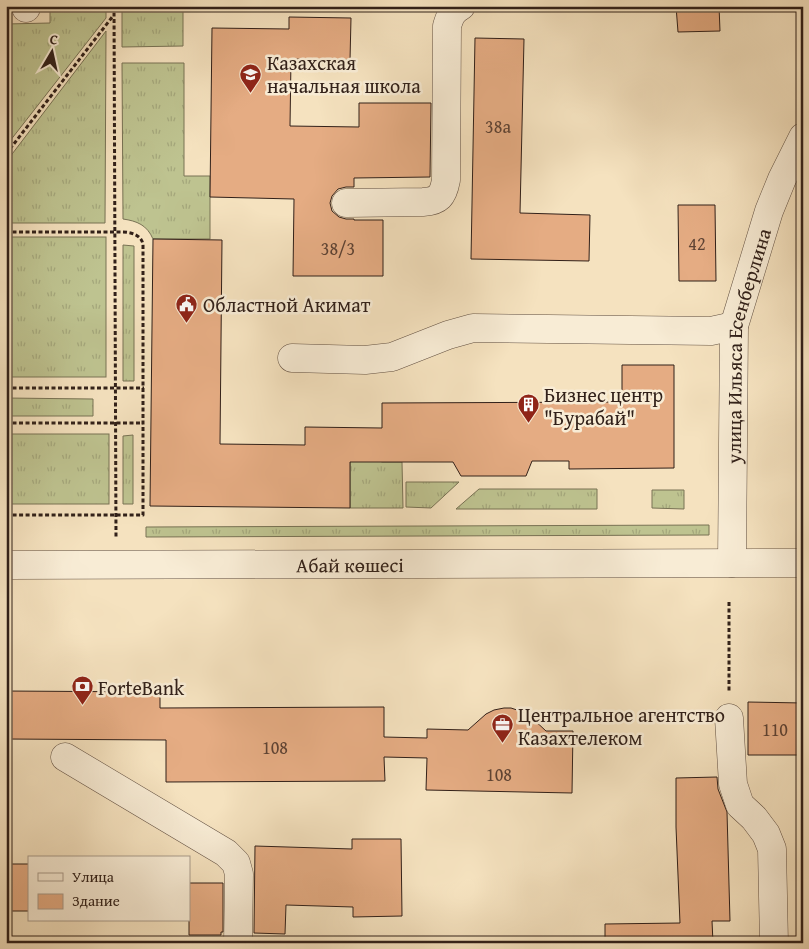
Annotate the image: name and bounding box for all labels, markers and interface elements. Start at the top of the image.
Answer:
north arrow [28,28,78,78]
text: С [49,29,60,50]
place label: Казахская начальная школа [267,48,421,100]
school or university icon: Казахская начальная школа [239,62,263,93]
house number: 38а [485,113,511,140]
street label: улица Ильяса Есенберлина [718,224,778,465]
house number: 42 [688,230,706,257]
house number: 38/3 [321,235,355,262]
place label: Областной Акимат [203,290,371,319]
public building icon: Областной Акимат [175,292,199,323]
place label: Бизнес центр "Бурабай" [544,380,663,432]
building icon: Бизнес центр "Бурабай" [516,393,540,424]
street label: Абай көшесі [296,550,404,579]
place label: ForteBank [98,673,185,702]
bank icon: ForteBank [70,675,94,706]
place label: Центральное агентство Казахтелеком [518,700,725,752]
office icon: Центральное агентство Казахтелеком [490,713,514,744]
house number: 110 [762,716,788,743]
house number: 108 [262,734,288,761]
house number: 108 [486,761,512,788]
legend [28,856,190,922]
text: Улица [72,866,115,887]
text: Здание [72,890,120,911]

